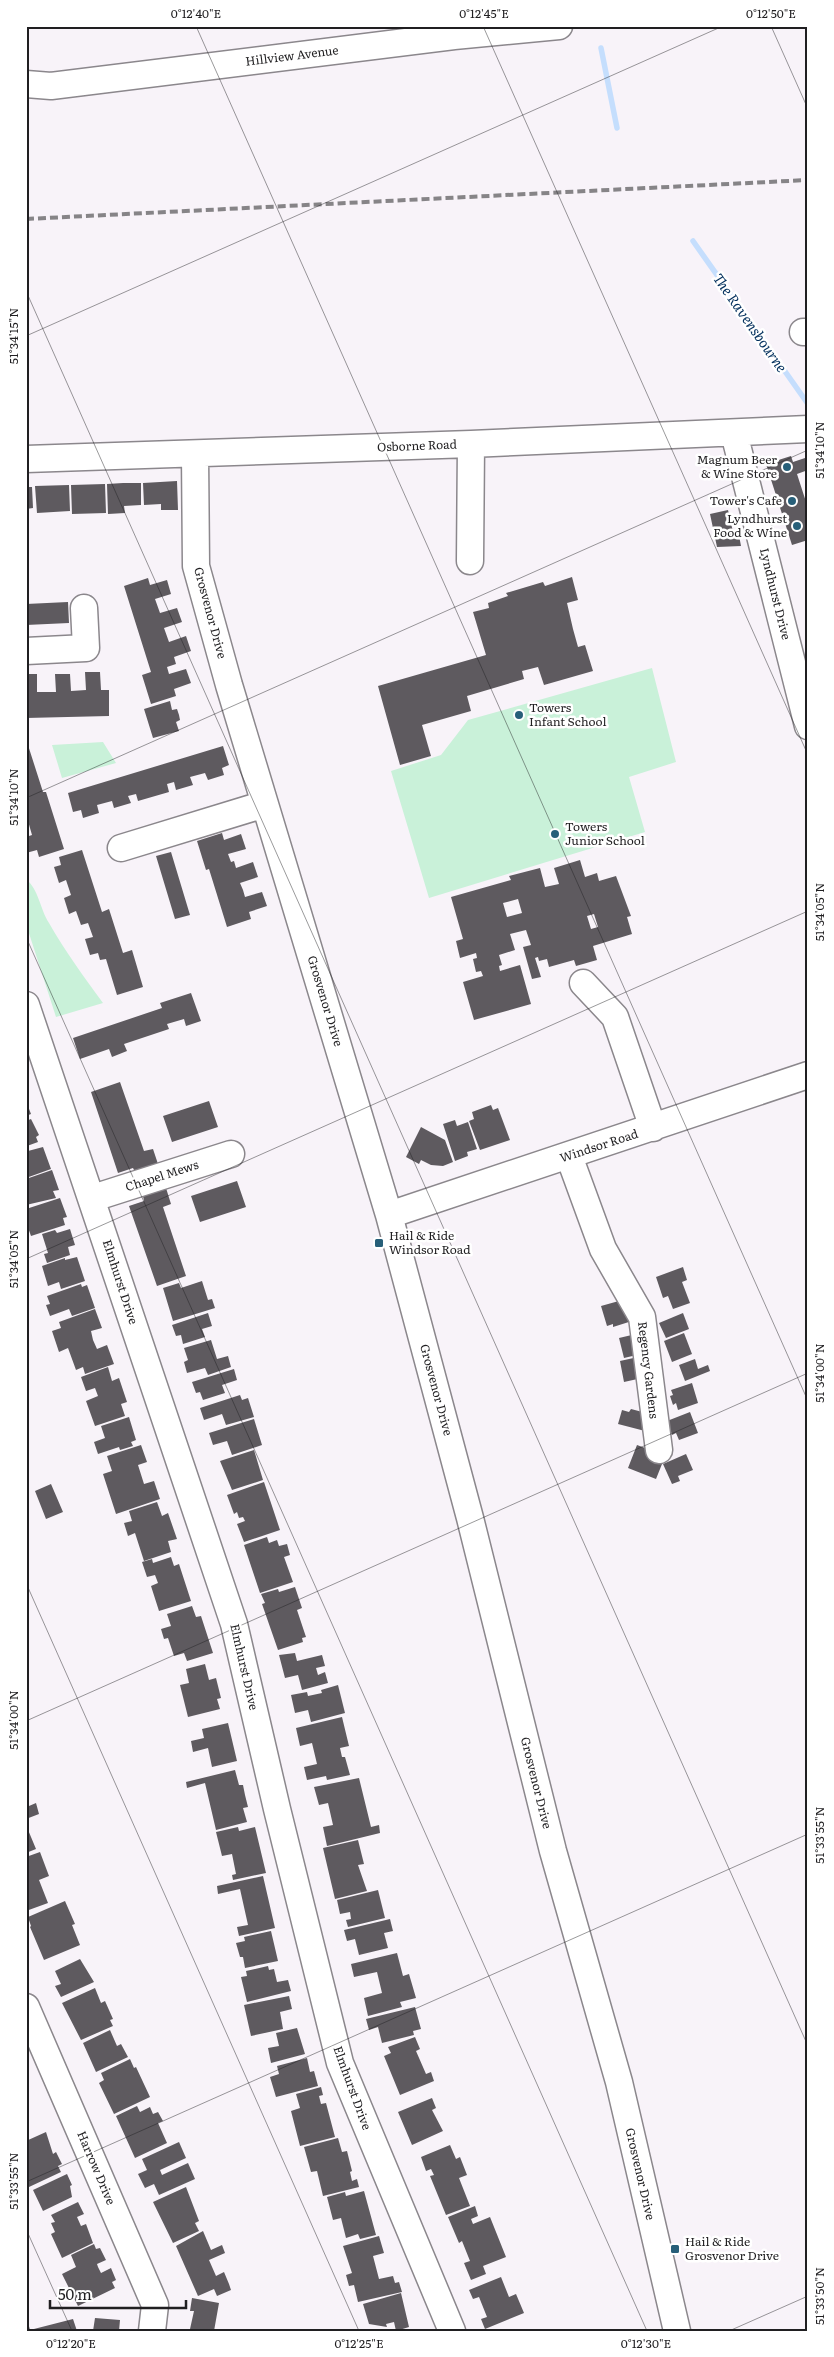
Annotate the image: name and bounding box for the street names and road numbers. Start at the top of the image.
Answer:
street label: Hillview Avenue [244,40,340,70]
street label: Osborne Road [377,435,458,455]
street label: Lyndhurst Drive [756,546,796,642]
street label: Grosvenor Drive [190,565,232,660]
street label: Grosvenor Drive [304,953,348,1048]
street label: Windsor Road [557,1124,641,1166]
street label: Chapel Mews [123,1155,201,1195]
street label: Elmhurst Drive [99,1237,143,1326]
street label: Regency Gardens [634,1320,664,1420]
street label: Grosvenor Drive [416,1342,458,1437]
street label: Elmhurst Drive [226,1622,264,1712]
street label: Grosvenor Drive [517,1735,557,1831]
street label: Elmhurst Drive [329,2043,376,2132]
street label: Grosvenor Drive [622,2126,660,2222]
street label: Harrow Drive [73,2128,121,2207]

